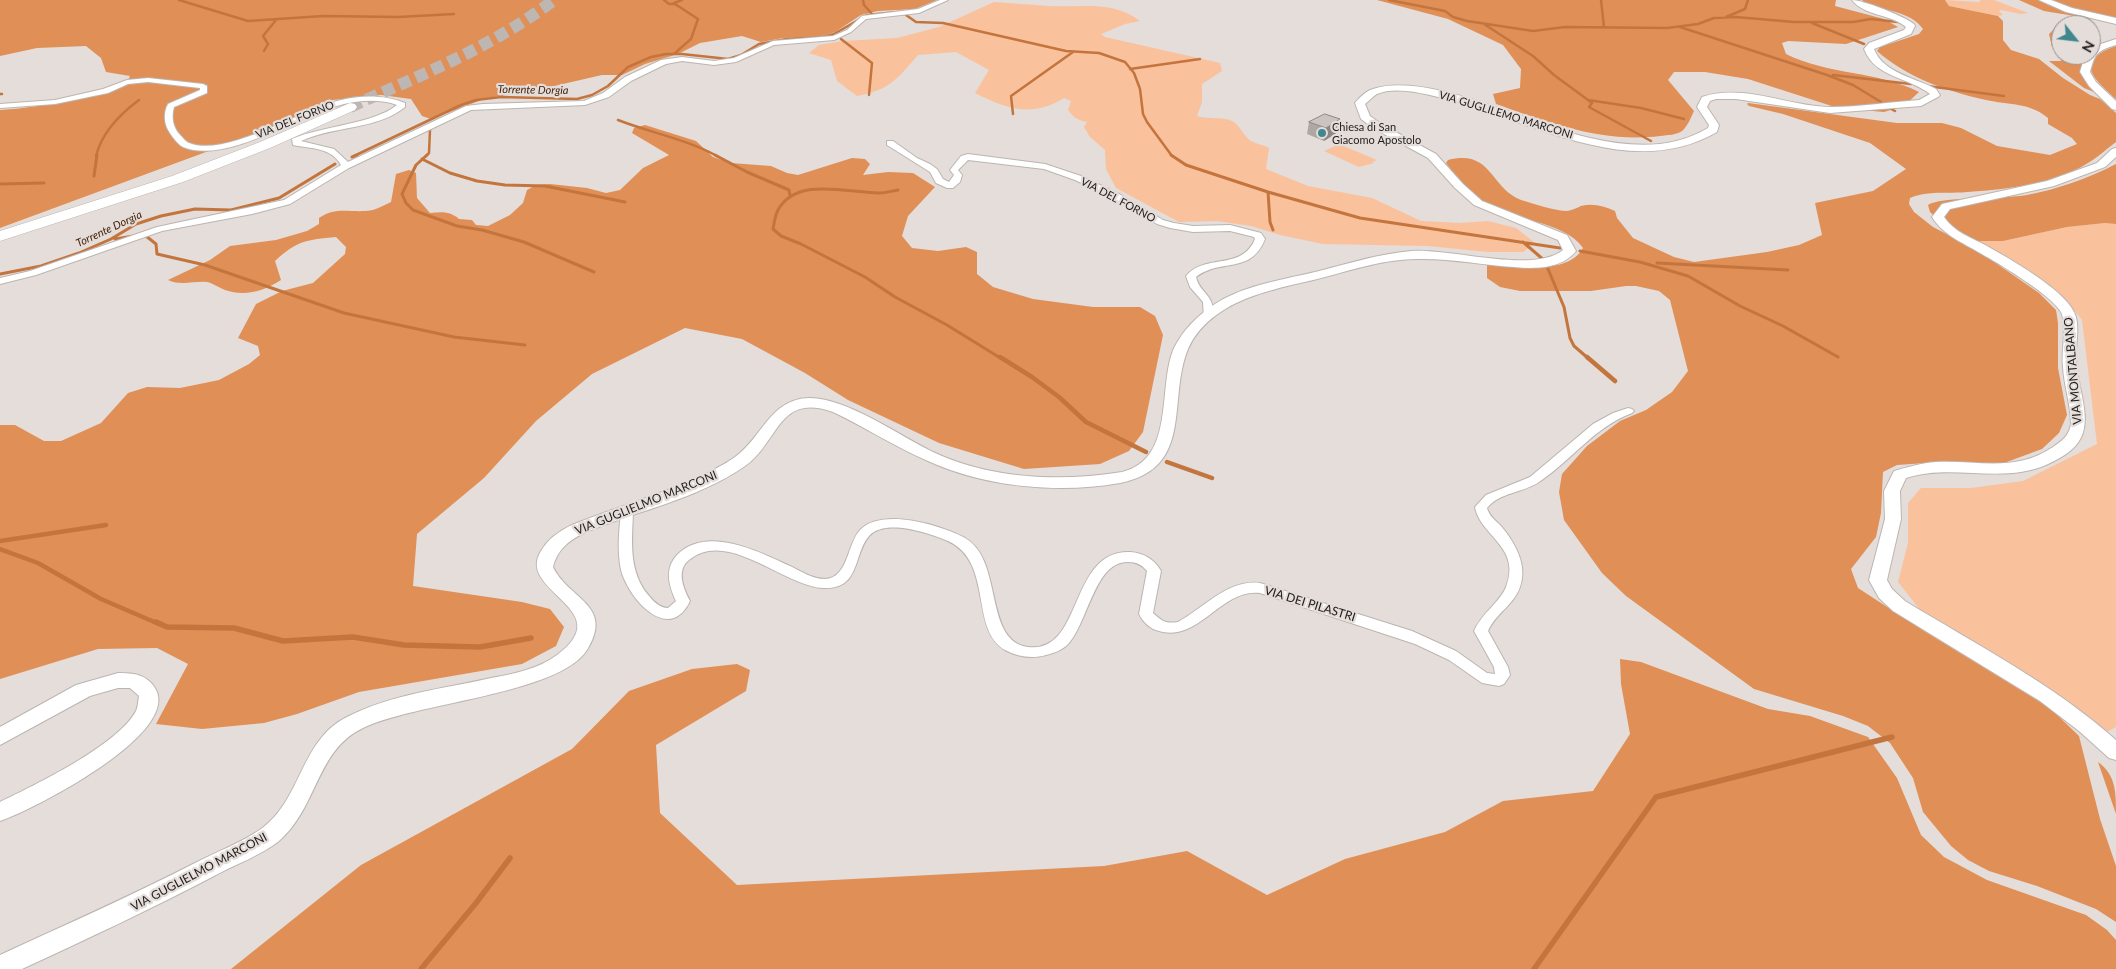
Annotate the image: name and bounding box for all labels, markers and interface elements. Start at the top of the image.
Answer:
north arrow [2051,15,2101,65]
text: N [2079,38,2099,56]
water label: Torrente Dorgia [497,83,569,97]
street label: VIA GUGLILEMO MARCONI [1437,88,1575,142]
street label: VIA DEL FORNO [254,98,336,142]
place label: Chiesa di San Giacomo Apostolo [1332,120,1421,146]
marker: Chiesa di San Giacomo Apostolo [1316,127,1328,139]
street label: VIA DEL FORNO [1078,175,1158,225]
water label: Torrente Dorgia [74,208,144,250]
street label: VIA MONTALBANO [2061,317,2085,425]
street label: VIA GUGLIELMO MARCONI [573,468,719,538]
street label: VIA DEI PILASTRI [1263,583,1357,625]
street label: VIA GUGLIELMO MARCONI [128,830,270,914]

